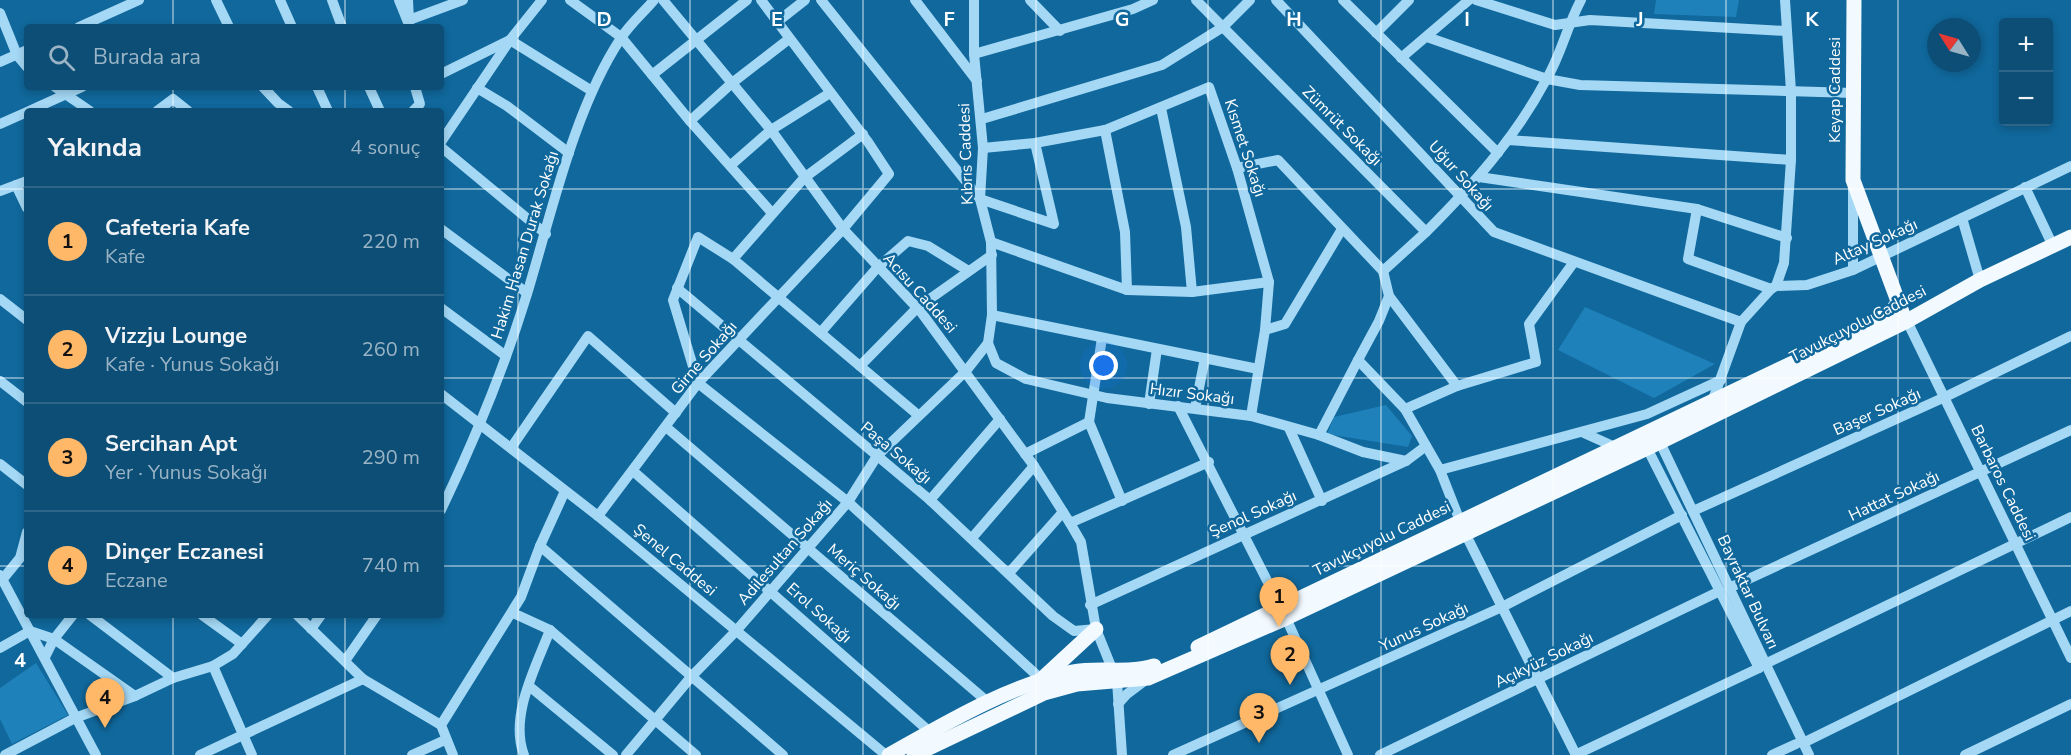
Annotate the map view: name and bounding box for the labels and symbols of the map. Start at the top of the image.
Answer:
text: D [596,6,612,33]
text: E [771,6,783,33]
text: F [943,6,955,33]
text: G [1115,6,1129,33]
text: H [1286,6,1302,33]
text: I [1464,6,1470,33]
text: J [1635,6,1644,33]
text: K [1805,6,1819,33]
north arrow [1927,18,1981,72]
street label: Keyap Caddesi [1824,37,1846,143]
street label: Zümrüt Sokağı [1297,81,1387,171]
street label: Kısmet Sokağı [1219,96,1271,200]
street label: Kıbrıs Caddesi [953,103,979,205]
street label: Uğur Sokağı [1423,136,1499,216]
street label: Hakim Hasan Durak Sokağı [486,148,564,342]
street label: Altay Sokağı [1829,213,1921,271]
street label: Acısu Caddesi [878,248,962,338]
street label: Tavukçuyolu Caddesi [1786,280,1930,368]
street label: Girne Sokağı [666,316,742,400]
your location [1089,351,1118,380]
street label: Hızır Sokağı [1148,378,1236,410]
street label: Başer Sokağı [1830,383,1924,441]
street label: Paşa Sokağı [856,417,936,489]
street label: Barbaros Caddesi [1965,421,2041,545]
street label: Hattat Sokağı [1845,465,1943,527]
street label: Şenol Sokağı [1206,485,1300,543]
street label: Adilesultan Sokağı [733,494,837,610]
street label: Tavukçuyolu Caddesi [1309,496,1455,582]
street label: Şenel Caddesi [629,519,721,601]
street label: Bayraktar Bulvarı [1712,531,1784,653]
street label: Meriç Sokağı [822,539,906,615]
street label: Erol Sokağı [782,578,856,648]
pin: 1 [1260,578,1298,627]
street label: Yunus Sokağı [1375,597,1472,658]
street label: Açıkyüz Sokağı [1491,627,1597,693]
pin: 2 [1270,636,1310,685]
text: 4 [14,647,26,674]
pin: 4 [86,678,124,728]
pin: 3 [1240,694,1278,743]

